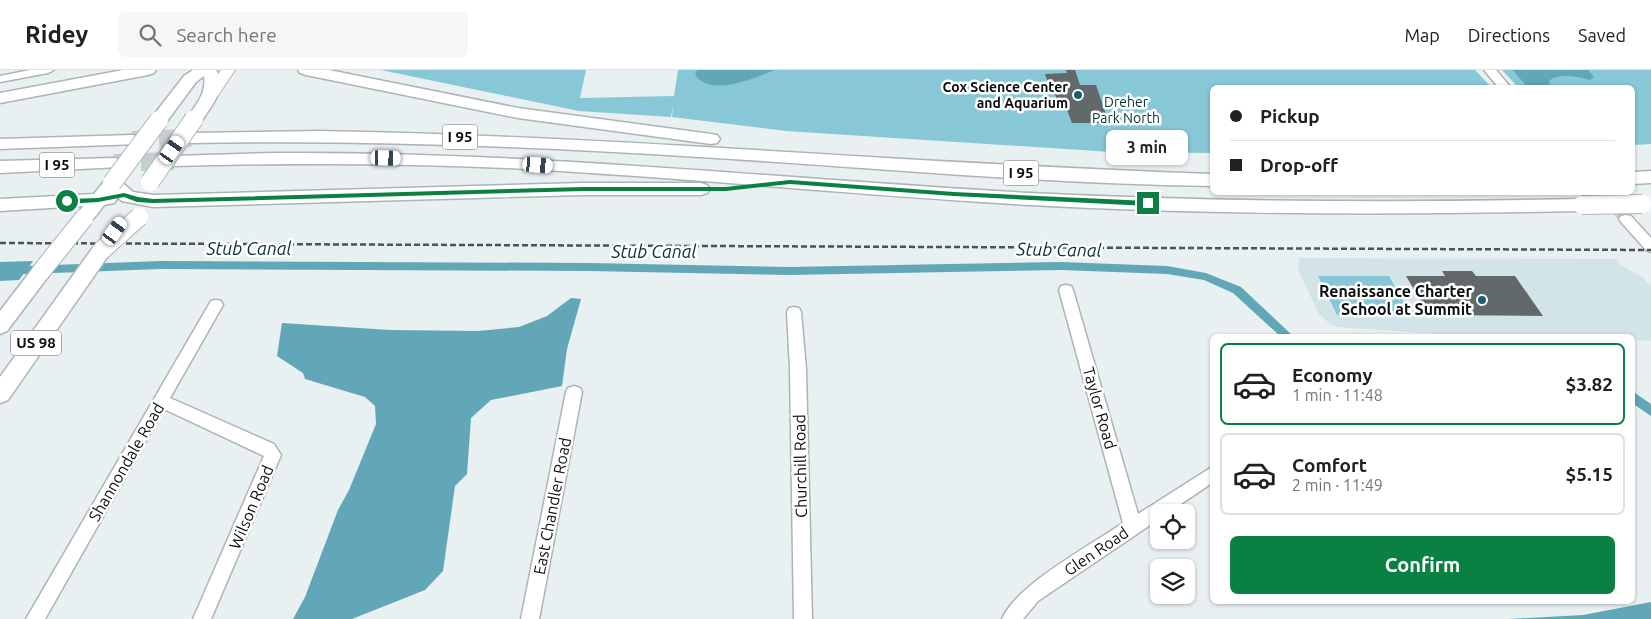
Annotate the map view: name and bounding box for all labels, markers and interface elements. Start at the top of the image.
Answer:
search box [118,12,468,57]
text: Ridey [25,21,88,48]
icon: search [136,21,164,49]
text: Search here [176,24,277,46]
text: Map [1404,25,1440,45]
text: Directions [1468,25,1550,45]
text: Saved [1578,25,1626,45]
place label: Cox Science Center and Aquarium [942,79,1068,111]
marker: Cox Science Center and Aquarium [1072,89,1084,101]
park label: Dreher Park North [1092,94,1160,126]
text: Pickup [1260,105,1320,127]
road number: I 95 [442,124,478,150]
callout: 3 min [1107,131,1189,166]
car [157,133,186,167]
text: 3 min [1127,138,1167,156]
car [370,150,401,166]
road number: I 95 [40,152,74,178]
text: Drop-off [1260,154,1338,176]
car [522,156,553,174]
road number: I 95 [1004,160,1038,186]
route start [56,190,78,212]
route end [1137,192,1159,214]
car [100,214,129,248]
water label: Stub Canal [205,238,292,258]
water label: Stub Canal [1015,238,1102,260]
water label: Stub Canal [610,241,697,261]
place label: Renaissance Charter School at Summit [1319,282,1472,318]
marker: Renaissance Charter School at Summit [1476,294,1488,306]
road number: US 98 [11,330,61,356]
icon: car [1232,362,1277,407]
text: Economy [1292,364,1373,386]
street label: Taylor Road [1080,365,1120,451]
text: $3.82 [1565,373,1613,395]
text: 1 min · 11:48 [1292,386,1383,404]
street label: Shannondale Road [85,400,167,524]
street label: Churchill Road [790,414,810,518]
street label: East Chandler Road [530,436,574,576]
icon: car [1232,452,1277,497]
text: Comfort [1292,454,1367,476]
street label: Wilson Road [225,462,277,552]
text: $5.15 [1565,463,1613,485]
text: 2 min · 11:49 [1292,476,1383,494]
map controls [1150,504,1195,604]
button: locate [1150,504,1195,549]
street label: Glen Road [1061,523,1131,579]
button: Confirm [1230,536,1615,594]
button: layers [1150,559,1195,604]

